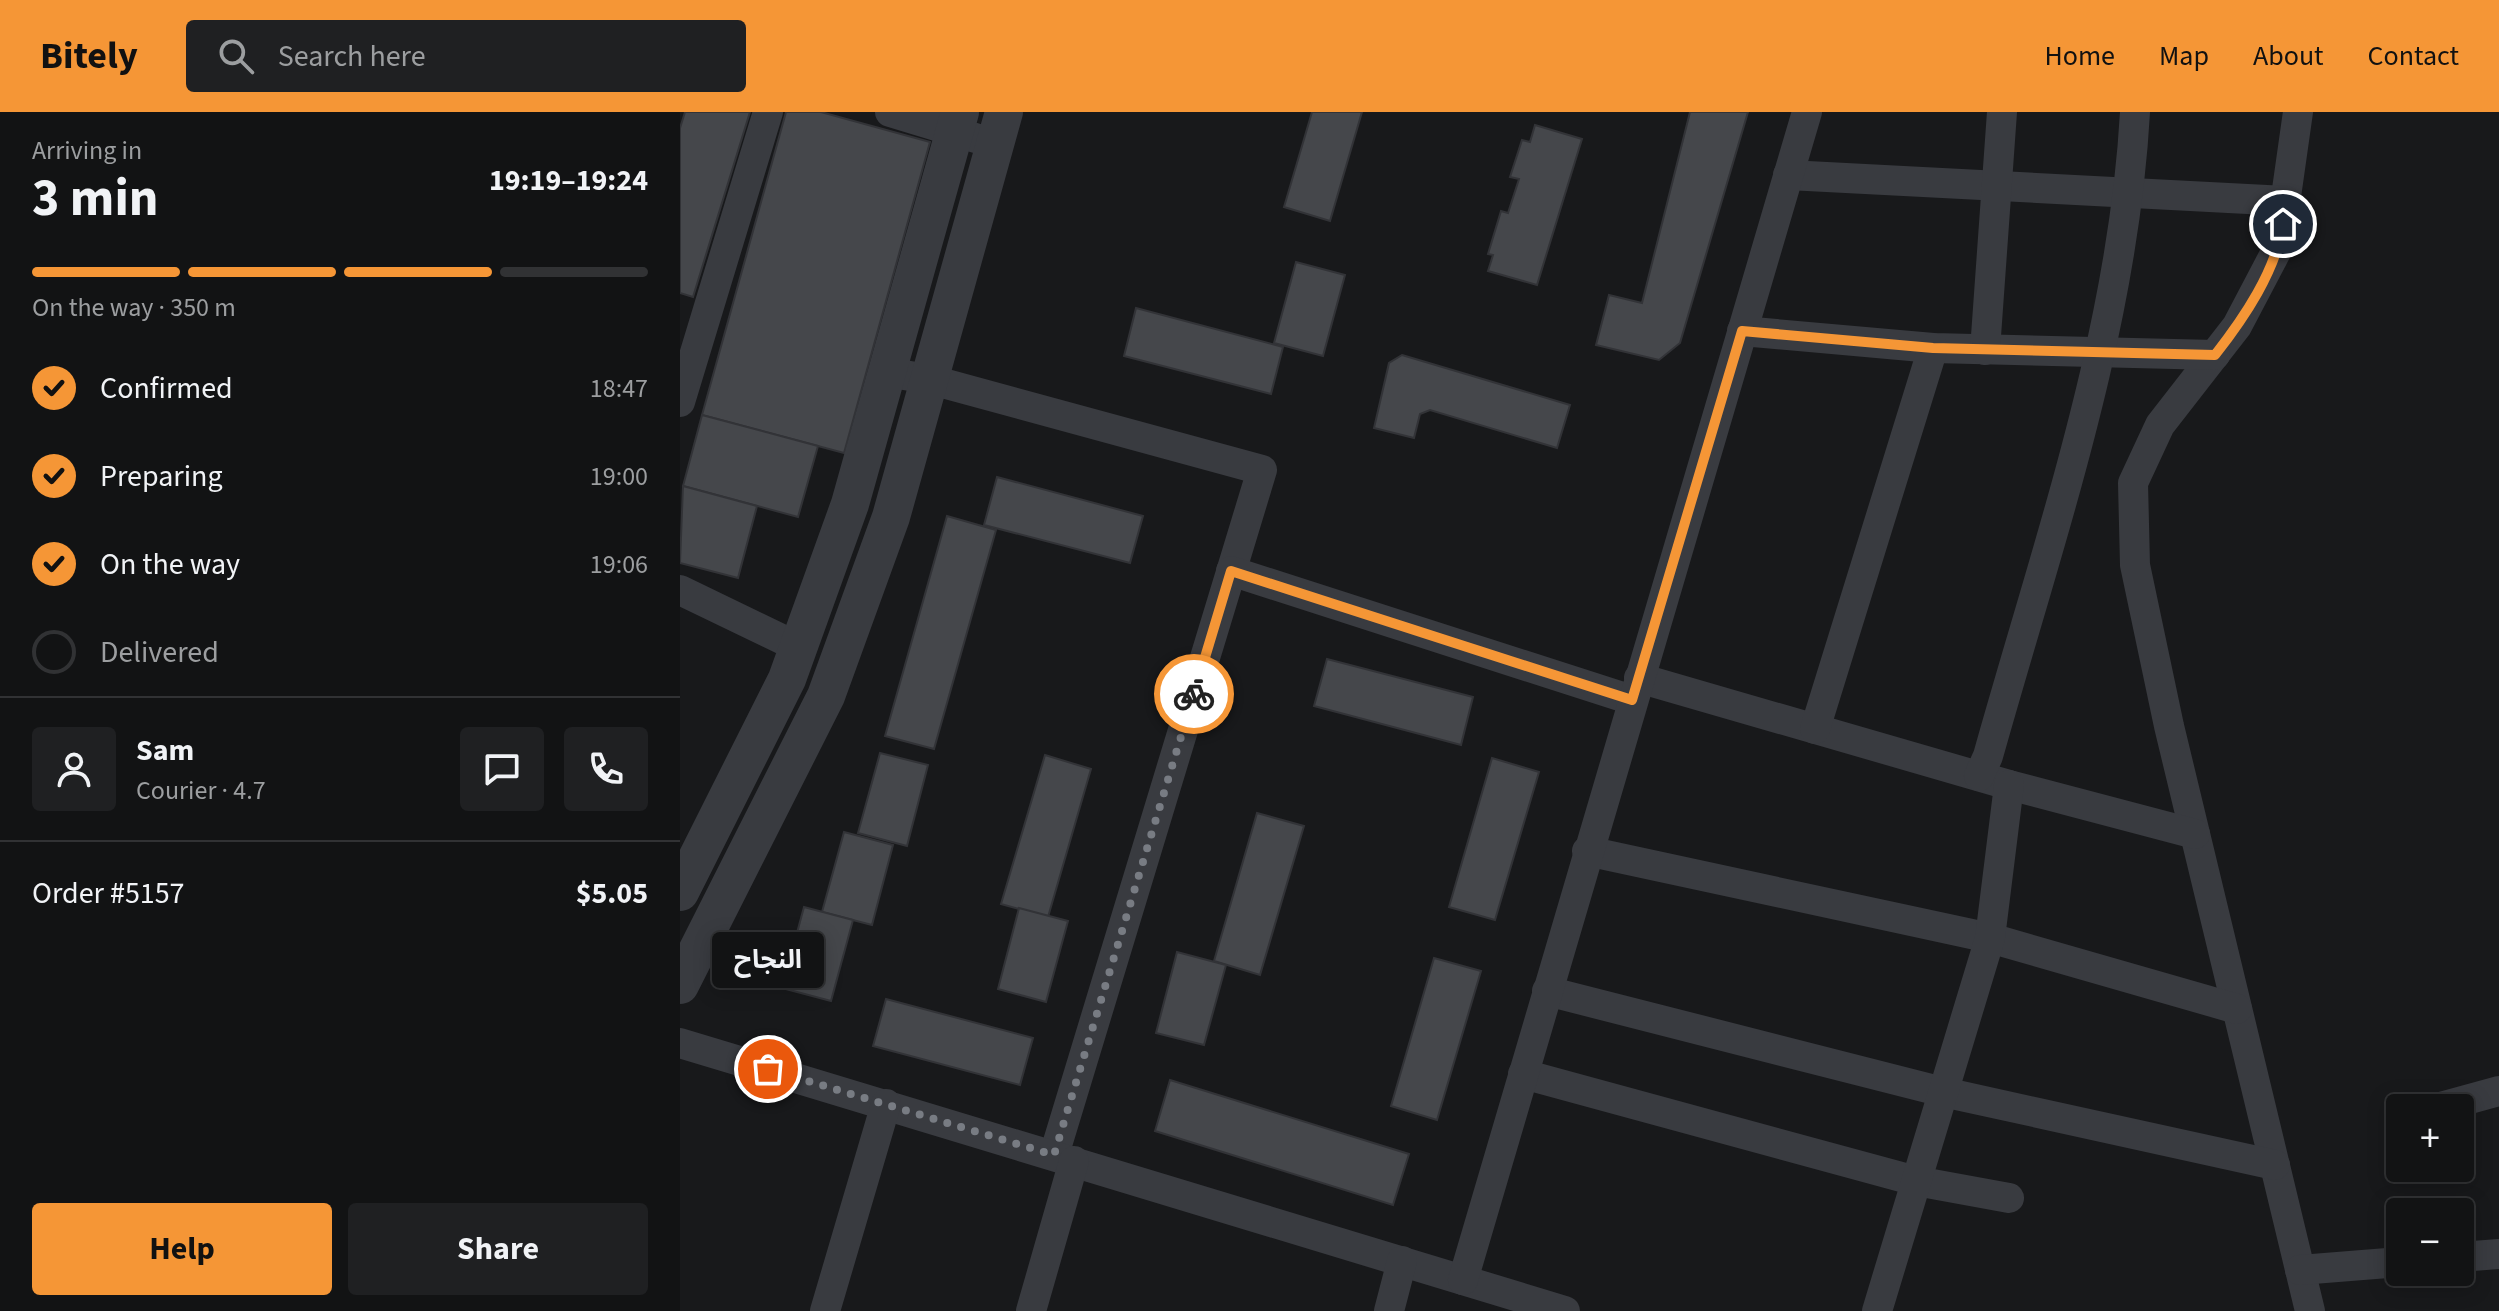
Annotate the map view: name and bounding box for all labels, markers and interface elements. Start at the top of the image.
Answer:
search box [186,20,746,92]
text: Bitely [40,29,138,83]
icon: search [214,34,258,78]
text: Search here [278,35,426,78]
text: Home [2044,36,2115,76]
text: Map [2159,36,2209,76]
text: About [2253,36,2324,76]
text: Contact [2368,36,2459,76]
text: Arriving in [32,132,142,169]
text: 19:19–19:24 [489,159,648,202]
text: 3 min [32,162,159,236]
pin [2249,190,2317,258]
icon: home [2261,202,2305,246]
text: On the way · 350 m [32,289,236,326]
icon: check [32,366,76,410]
text: Confirmed [100,367,233,410]
text: 18:47 [590,370,648,407]
icon: check [32,454,76,498]
text: Preparing [100,455,223,498]
text: 19:00 [590,458,648,495]
icon: check [32,542,76,586]
text: On the way [100,543,240,586]
text: 19:06 [590,546,648,583]
text: Delivered [100,631,219,674]
courier [1154,654,1234,734]
icon: bike [1172,672,1216,716]
button: person [32,727,116,811]
button: chat [460,727,544,811]
button: phone [564,727,648,811]
text: Sam [136,729,194,772]
text: Courier · 4.7 [136,772,266,809]
text: Order #5157 [32,872,185,915]
text: $5.05 [576,872,648,915]
callout: النجاح [712,933,824,989]
text: النجاح [734,941,802,978]
pin [734,1035,802,1103]
icon: bag [746,1047,790,1091]
map controls [2386,1094,2474,1286]
button: + [2386,1094,2474,1182]
button: − [2386,1198,2474,1286]
button: Help [32,1203,332,1295]
button: Share [348,1203,648,1295]

